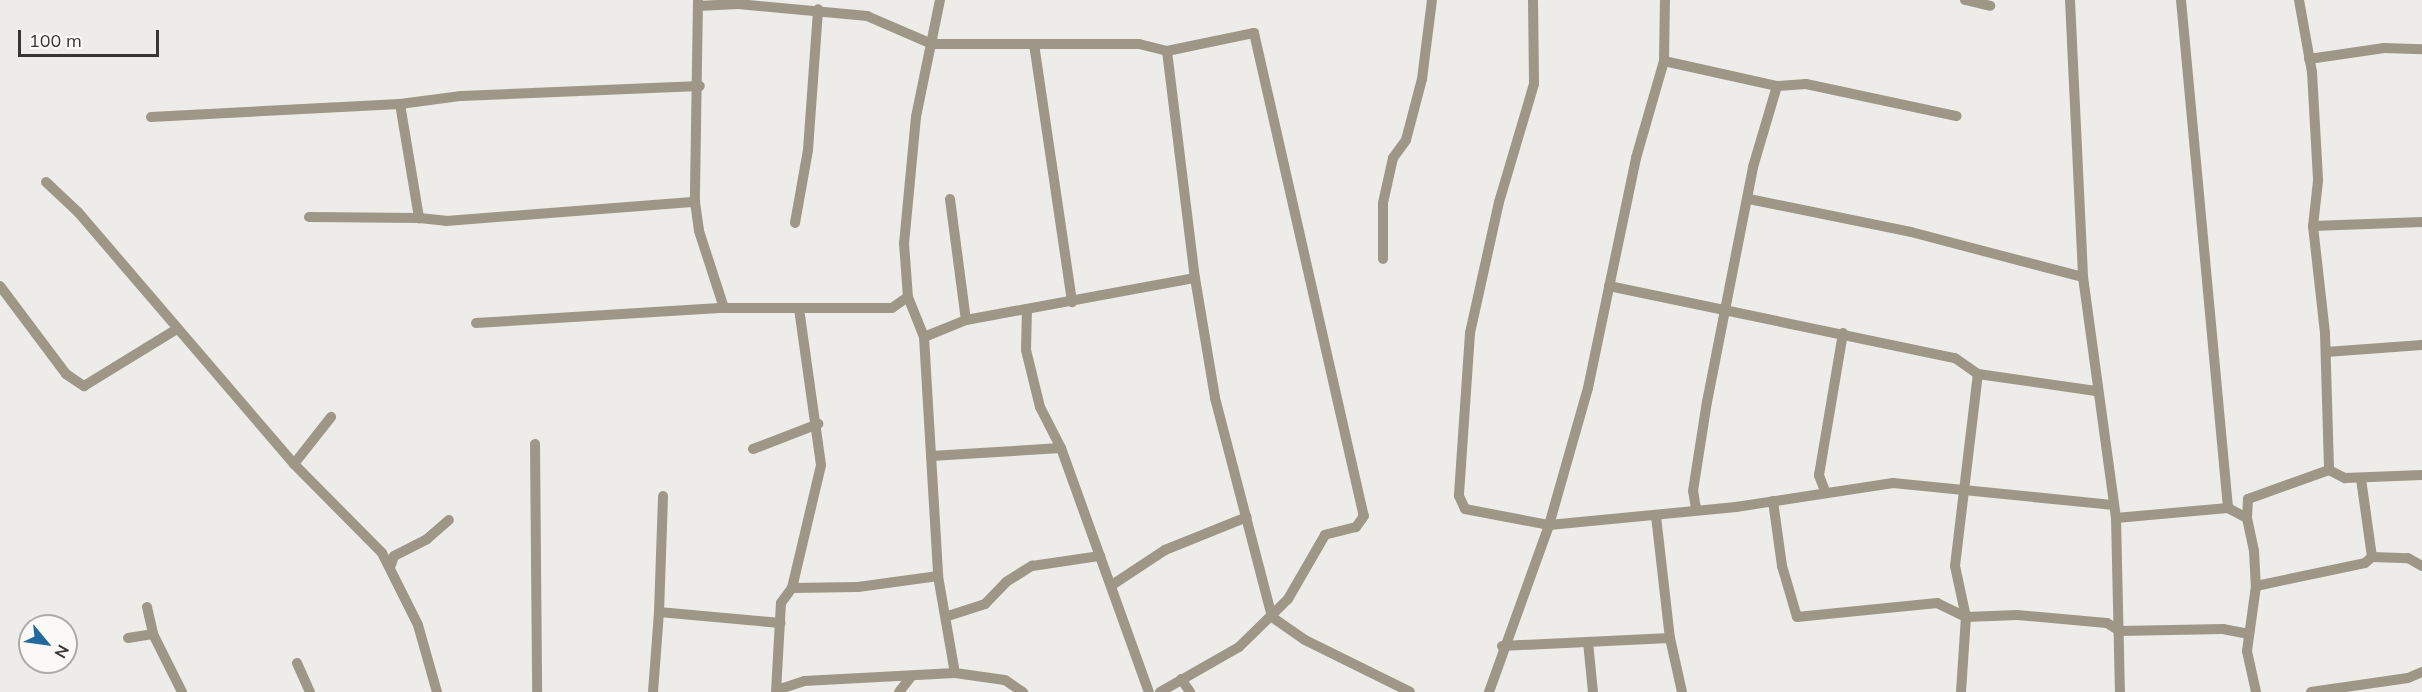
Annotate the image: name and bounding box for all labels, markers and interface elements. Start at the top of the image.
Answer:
scale bar [21,18,162,56]
text: 100 m [29,29,82,52]
north arrow [18,614,78,674]
text: N [50,642,74,662]

